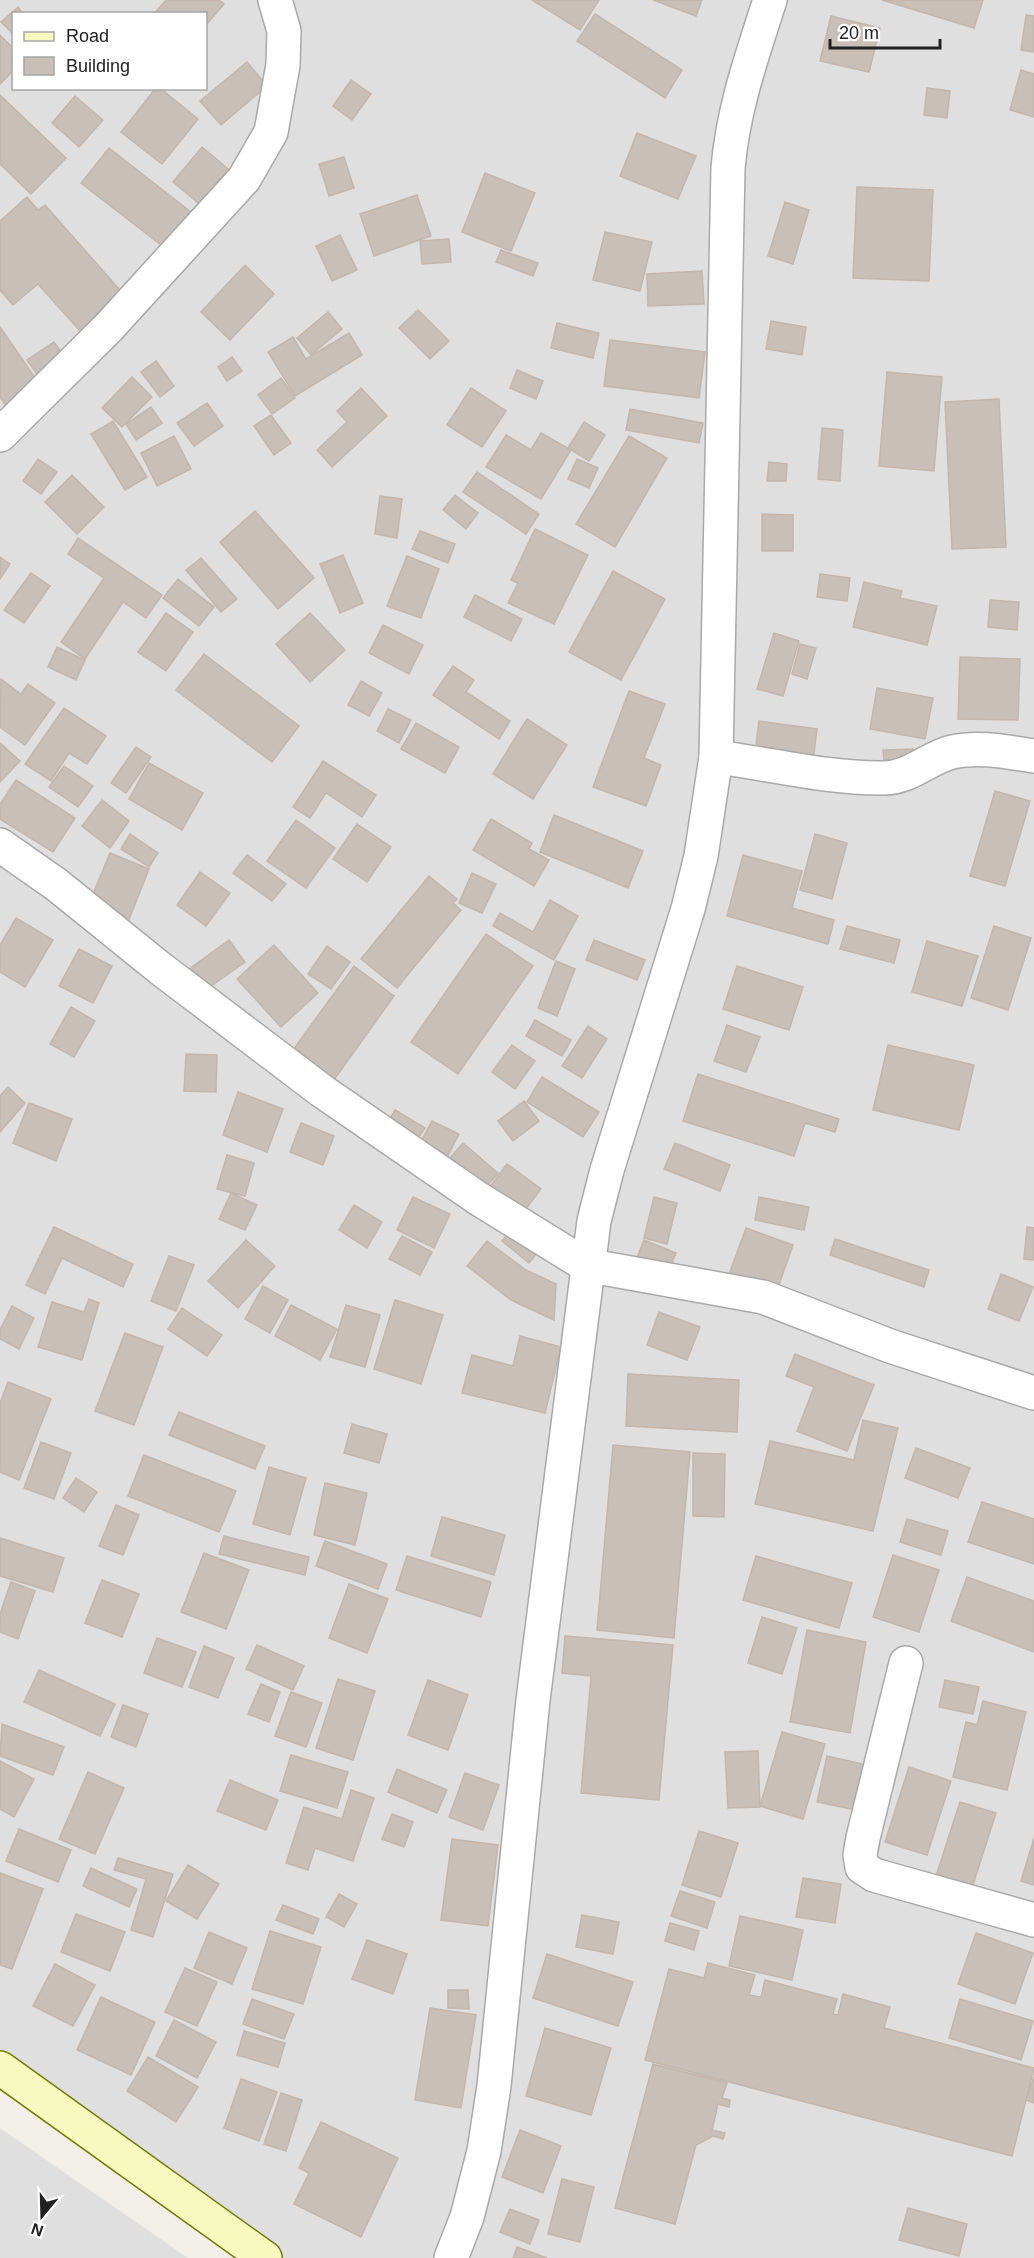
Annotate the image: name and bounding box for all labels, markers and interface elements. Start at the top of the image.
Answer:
legend [12,12,207,90]
scale bar [830,12,940,50]
text: 20 m [839,23,879,43]
text: Road [66,26,109,46]
text: Building [66,56,130,76]
north arrow [12,2186,72,2246]
text: N [29,2220,46,2240]

